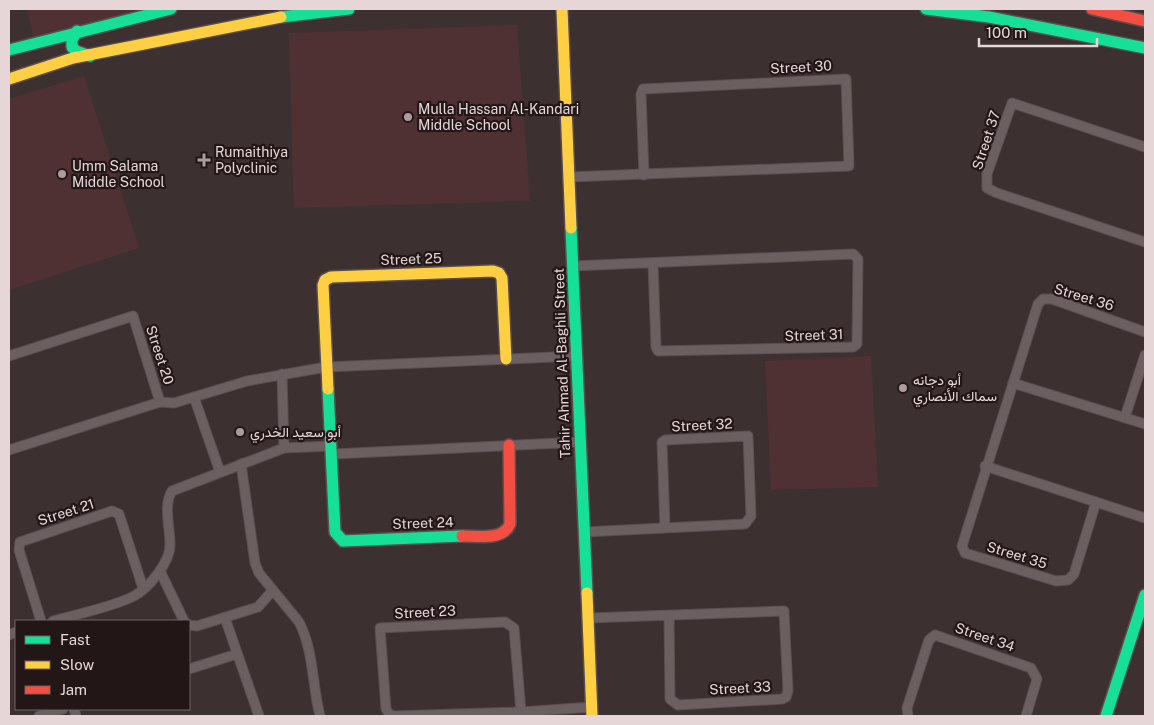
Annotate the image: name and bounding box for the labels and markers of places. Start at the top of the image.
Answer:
place label: Mulla Hassan Al-Kandari Middle School [418,101,579,133]
marker: Mulla Hassan Al-Kandari Middle School [402,111,414,123]
place label: Rumaithiya Polyclinic [215,144,288,176]
marker: Rumaithiya Polyclinic [197,153,211,167]
place label: Umm Salama Middle School [72,158,165,190]
marker: Umm Salama Middle School [56,168,68,180]
place label: أبو دجانه سماك الأنصاري [913,372,997,408]
marker: أبو دجانه سماك الأنصاري [897,382,909,394]
place label: أبو سعيد الخدري [250,424,341,444]
marker: أبو سعيد الخدري [234,426,246,438]

